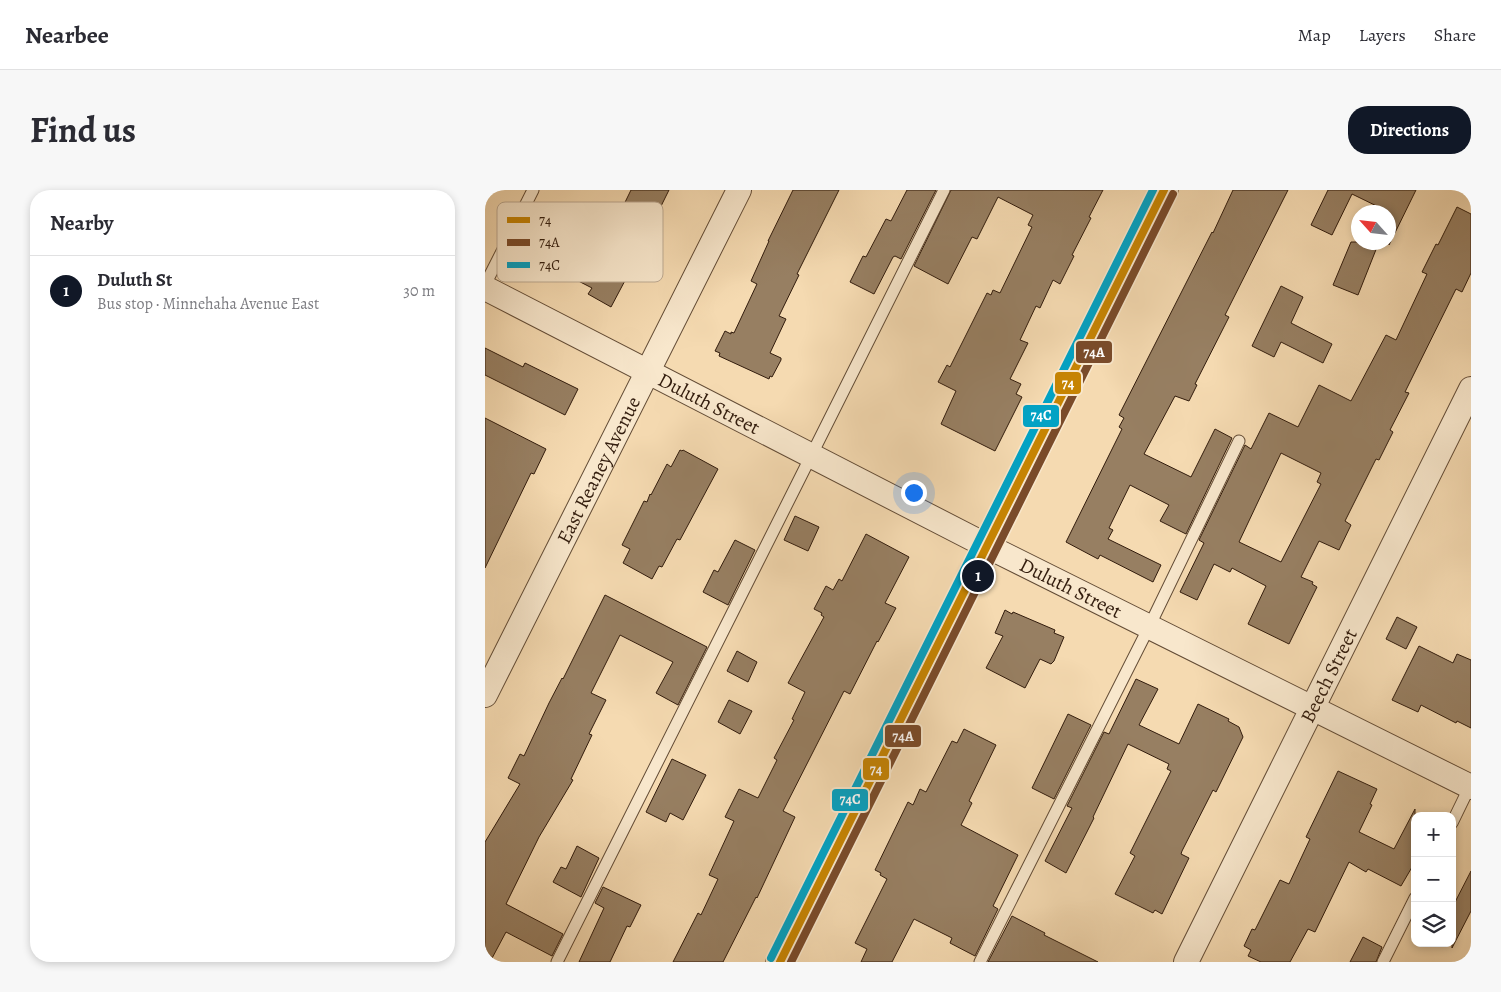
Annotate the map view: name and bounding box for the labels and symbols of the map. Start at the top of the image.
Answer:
legend [497,202,663,282]
north arrow [1351,205,1396,250]
text: 74 [539,211,551,230]
text: 74A [539,233,560,252]
text: 74C [539,256,560,275]
line badge: 74A [1075,340,1113,364]
text: 74A [1083,343,1105,362]
street label: Duluth Street [654,366,765,441]
line badge: 74 [1054,371,1082,395]
text: 74 [1062,374,1075,393]
street label: East Reaney Avenue [550,392,647,548]
line badge: 74C [1022,404,1060,428]
text: 74C [1030,406,1052,425]
your location [901,480,927,506]
street label: Duluth Street [1015,551,1127,625]
pin: 1 [962,557,994,595]
street label: Beech Street [1294,623,1363,727]
line badge: 74A [884,724,922,748]
text: 74A [892,727,914,746]
line badge: 74 [862,757,890,781]
text: 74 [870,760,883,779]
line badge: 74C [831,788,869,812]
text: 74C [839,790,861,809]

